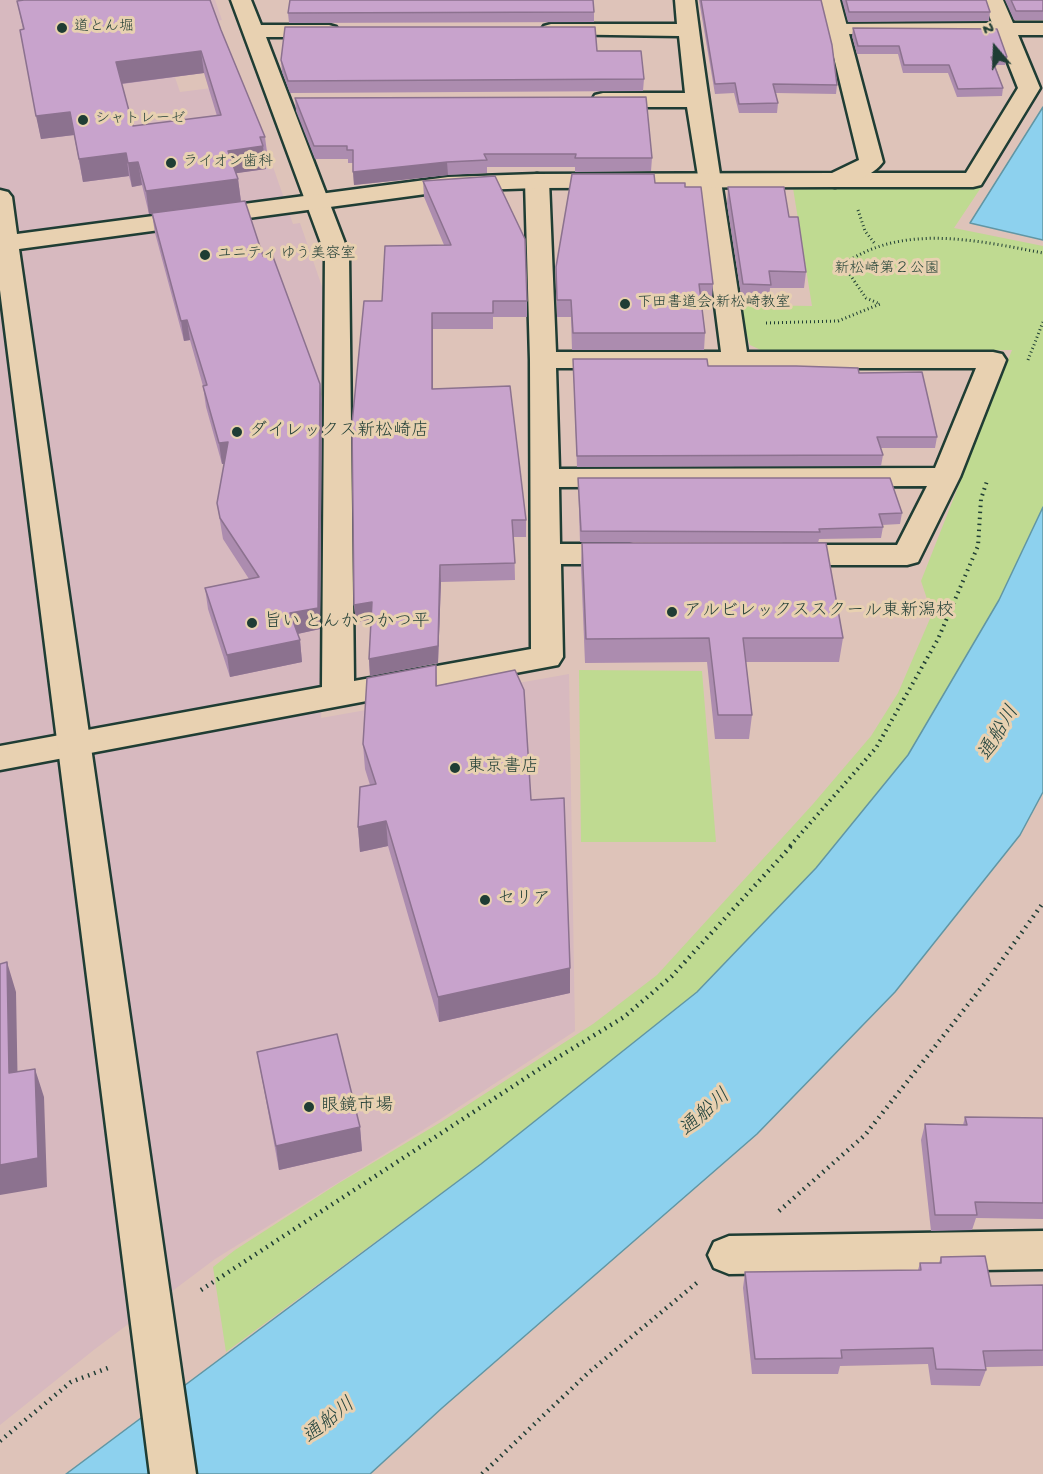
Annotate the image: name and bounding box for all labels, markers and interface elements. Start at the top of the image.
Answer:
north arrow [965,18,1025,78]
place label: 道とん堀 [74,19,134,37]
text: N [981,20,997,41]
marker: 道とん堀 [55,21,69,35]
place label: シャトレーゼ [95,111,186,129]
marker: シャトレーゼ [76,113,90,127]
place label: ライオン歯科 [183,154,273,172]
marker: ライオン歯科 [164,156,178,170]
place label: ユニティ ゆう美容室 [217,246,356,264]
marker: ユニティ ゆう美容室 [198,248,212,262]
park label: 新松崎第２公園 [835,261,939,279]
place label: 下田書道会 新松崎教室 [637,295,791,313]
marker: 下田書道会 新松崎教室 [618,297,632,311]
place label: ダイレックス新松崎店 [249,421,429,443]
marker: ダイレックス新松崎店 [230,425,244,439]
place label: アルビレックススクール東新潟校 [684,601,954,623]
marker: アルビレックススクール東新潟校 [665,605,679,619]
place label: 旨い とんかつかつ平 [264,612,430,634]
marker: 旨い とんかつかつ平 [245,616,259,630]
water label: 通船川 [974,702,1026,766]
place label: 東京書店 [467,757,539,779]
marker: 東京書店 [448,761,462,775]
place label: セリア [497,889,551,911]
marker: セリア [478,893,492,907]
water label: 通船川 [676,1085,736,1143]
place label: 眼鏡市場 [321,1096,393,1118]
marker: 眼鏡市場 [302,1100,316,1114]
water label: 通船川 [299,1394,361,1450]

